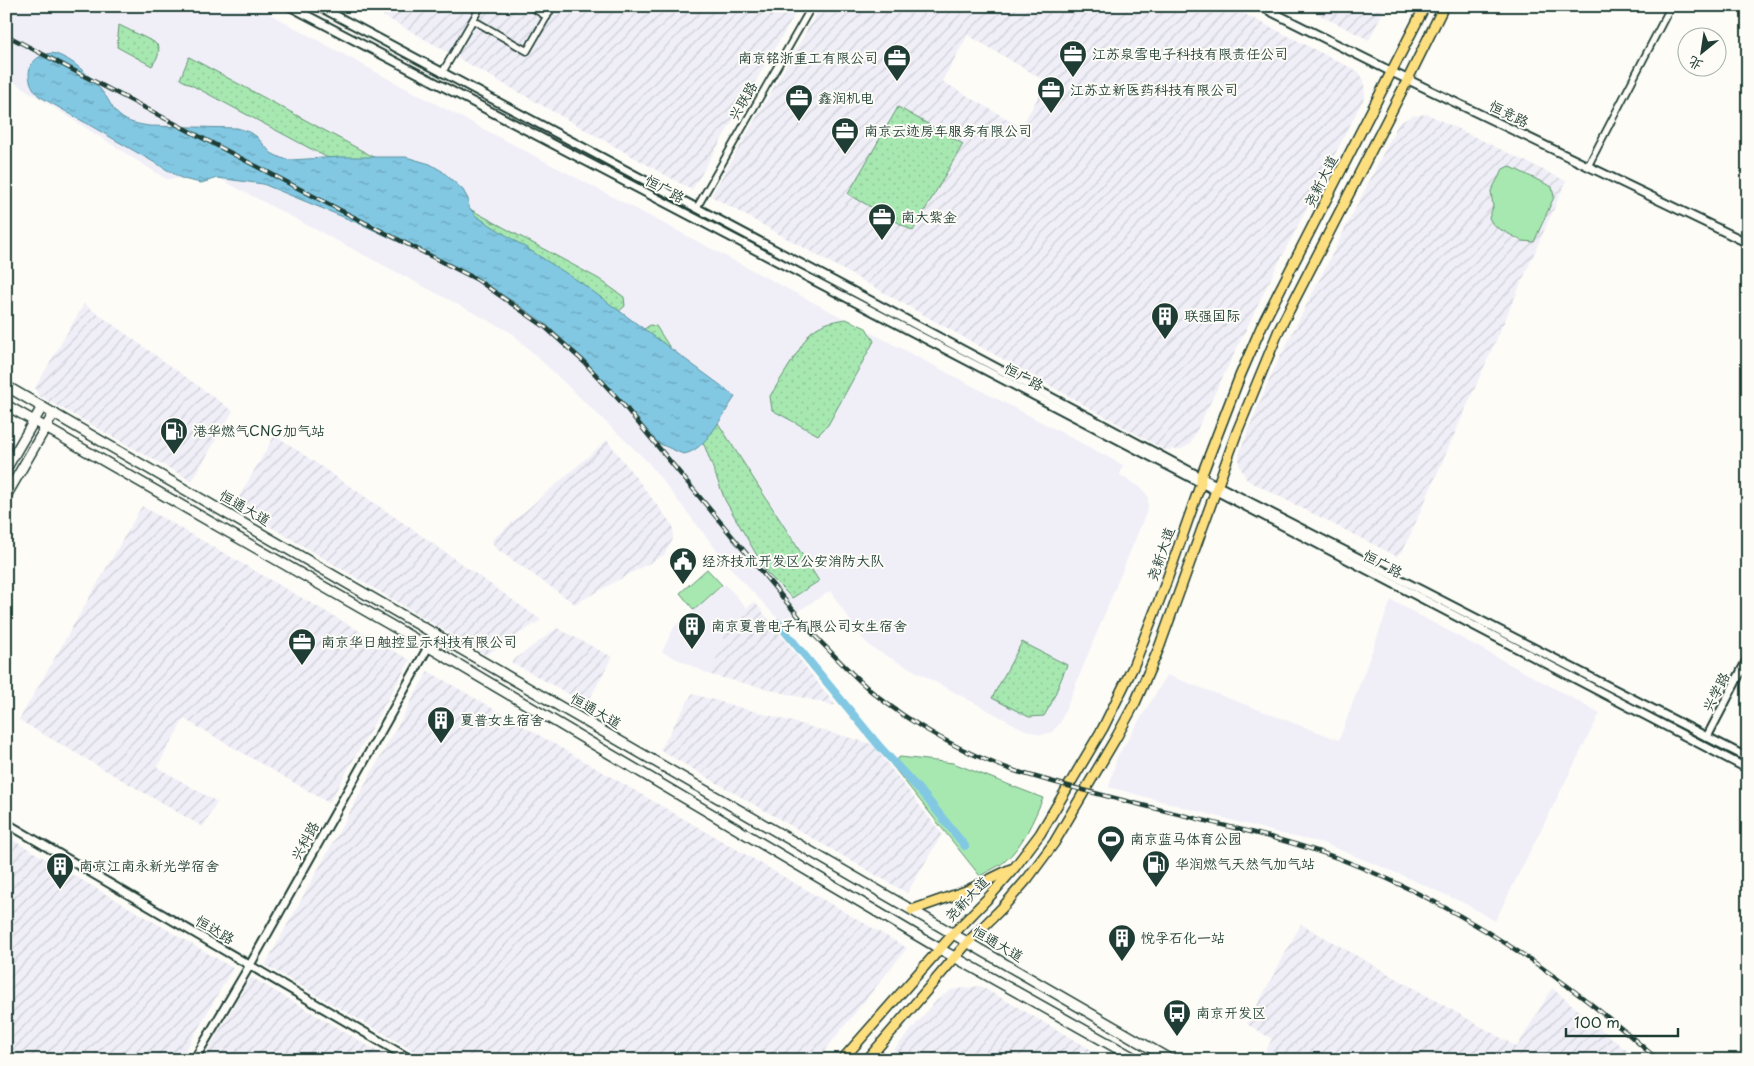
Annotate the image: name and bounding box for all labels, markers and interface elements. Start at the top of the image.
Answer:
north arrow [1676,28,1726,78]
office icon: 江苏泉雪电子科技有限责任公司 [1058,39,1088,78]
office icon: 南京铭浙重工有限公司 [882,43,912,82]
place label: 江苏泉雪电子科技有限责任公司 [1092,43,1288,64]
place label: 南京铭浙重工有限公司 [738,47,878,68]
text: 北 [1684,51,1707,76]
office icon: 江苏立新医药科技有限公司 [1036,75,1066,114]
street label: 兴联路 [723,77,762,124]
place label: 江苏立新医药科技有限公司 [1070,79,1238,100]
office icon: 鑫润机电 [784,83,814,122]
place label: 鑫润机电 [818,87,874,108]
street label: 恒竞路 [1486,95,1533,132]
office icon: 南京云迹房车服务有限公司 [830,116,860,155]
place label: 南京云迹房车服务有限公司 [864,120,1032,141]
street label: 尧新大道 [1298,151,1343,210]
street label: 恒广路 [642,169,689,208]
office icon: 南大紫金 [867,202,897,241]
place label: 南大紫金 [901,206,957,227]
building icon: 联强国际 [1150,301,1180,340]
place label: 联强国际 [1184,305,1240,326]
street label: 恒广路 [1001,357,1048,396]
fuel station icon: 港华燃气CNG加气站 [159,416,189,455]
place label: 港华燃气CNG加气站 [193,420,325,441]
street label: 恒通大道 [216,484,275,531]
street label: 尧新大道 [1141,524,1180,584]
street label: 恒广路 [1360,544,1407,583]
public building icon: 经济技术开发区公安消防大队 [668,546,698,585]
place label: 经济技术开发区公安消防大队 [702,550,884,571]
building icon: 南京夏普电子有限公司女生宿舍 [677,611,707,650]
place label: 南京夏普电子有限公司女生宿舍 [711,615,907,636]
office icon: 南京华日触控显示科技有限公司 [287,627,317,666]
place label: 南京华日触控显示科技有限公司 [321,631,517,652]
street label: 兴学路 [1697,668,1734,715]
street label: 恒通大道 [567,687,626,734]
building icon: 夏普女生宿舍 [426,705,456,744]
place label: 夏普女生宿舍 [460,709,544,730]
street label: 兴科路 [285,817,324,864]
sports icon: 南京蓝马体育公园 [1096,824,1126,863]
place label: 南京蓝马体育公园 [1130,828,1242,849]
fuel station icon: 华润燃气天然气加气站 [1141,849,1171,888]
building icon: 南京江南永新光学宿舍 [45,851,75,890]
place label: 华润燃气天然气加气站 [1175,853,1315,874]
place label: 南京江南永新光学宿舍 [79,855,219,876]
street label: 尧新大道 [940,871,994,926]
street label: 恒达路 [192,910,239,949]
street label: 恒通大道 [969,920,1028,967]
building icon: 悦孚石化一站 [1107,923,1137,962]
place label: 悦孚石化一站 [1141,927,1225,948]
bus stop icon: 南京开发区 [1162,998,1192,1037]
place label: 南京开发区 [1196,1002,1266,1023]
scale bar [1566,1006,1679,1038]
text: 100 m [1574,1010,1620,1033]

